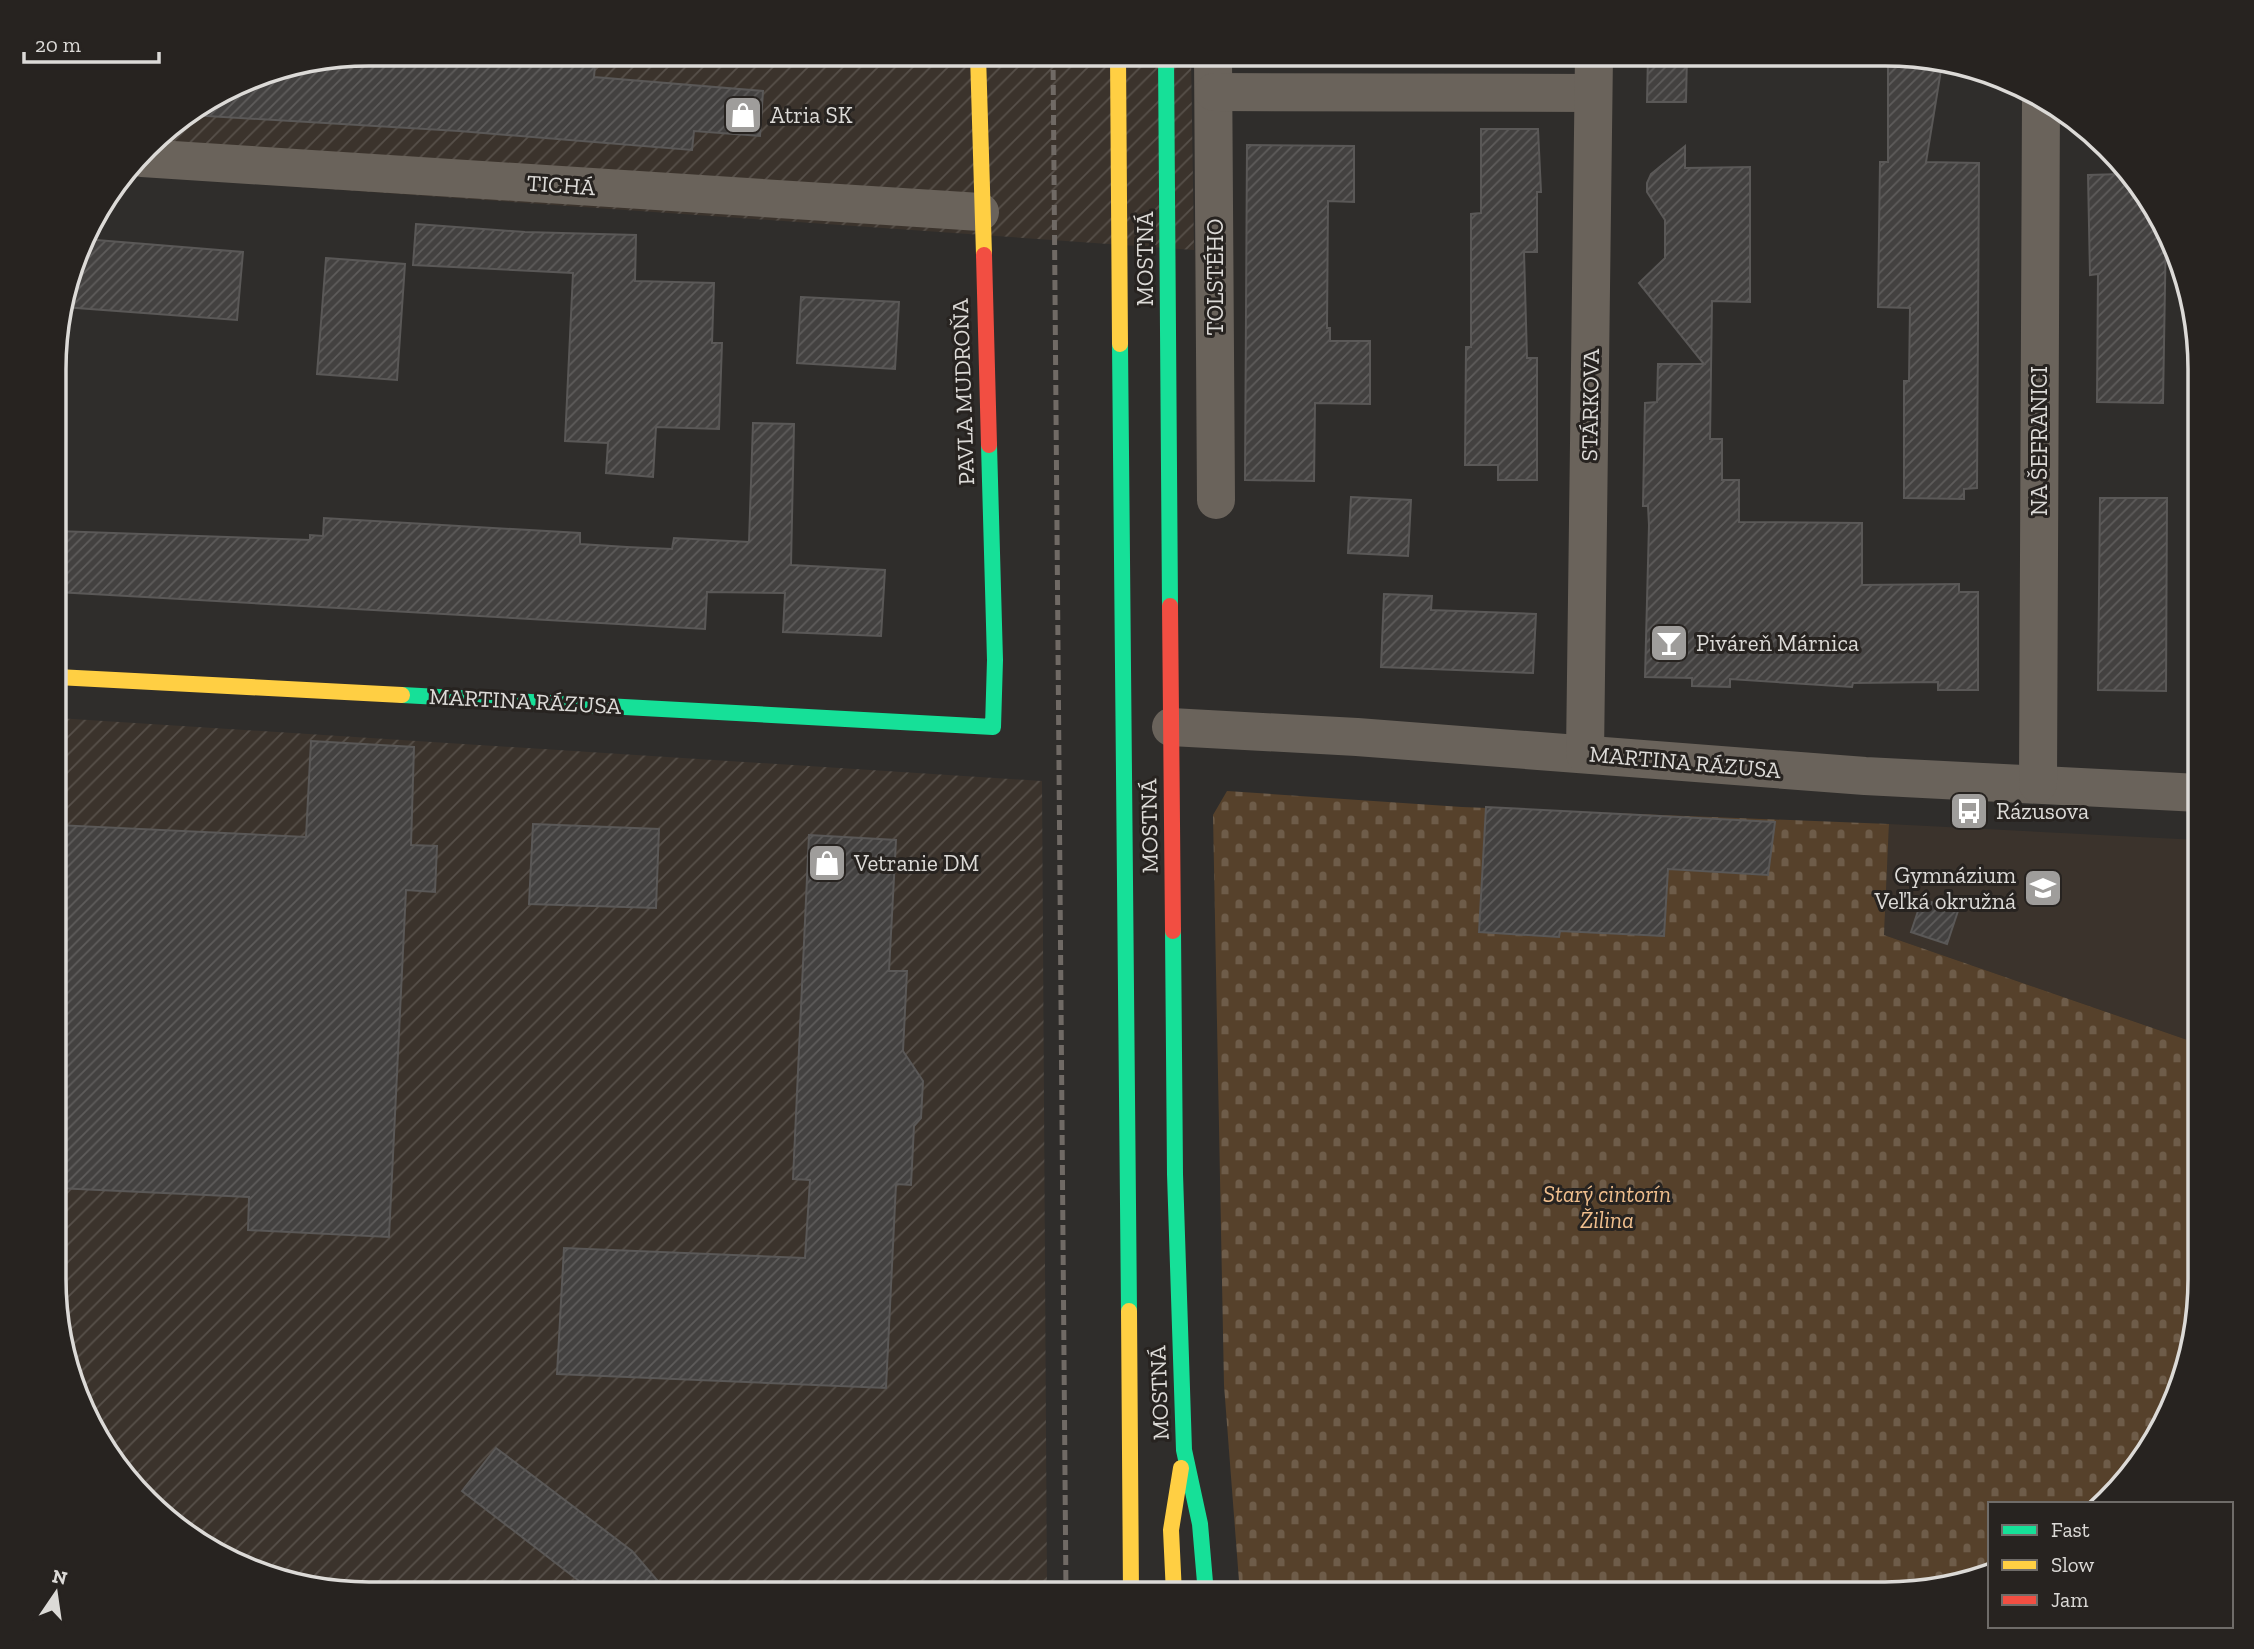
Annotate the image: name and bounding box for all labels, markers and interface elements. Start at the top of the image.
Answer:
scale bar [24,21,159,65]
text: 20 m [35,32,81,57]
shop icon: Atria SK [722,94,764,136]
place label: Atria SK [770,101,853,129]
street label: TICHÁ [526,169,597,201]
street label: MOSTNÁ [1131,211,1159,306]
street label: TOLSTÉHO [1201,218,1229,336]
street label: PAVLA MUDROŇA [946,297,980,486]
street label: STÁRKOVA [1575,347,1605,462]
street label: NA ŠEFRANICI [2025,366,2053,516]
bar icon: Piváreň Márnica [1648,622,1690,664]
place label: Piváreň Márnica [1696,629,1859,657]
street label: MARTINA RÁZUSA [428,682,623,720]
street label: MARTINA RÁZUSA [1588,740,1783,784]
street label: MOSTNÁ [1134,777,1164,874]
bus stop icon: Rázusova [1948,790,1990,832]
place label: Rázusova [1996,797,2089,825]
shop icon: Vetranie DM [806,842,848,884]
place label: Vetranie DM [853,849,979,877]
place label: Gymnázium Veľká okružná [1874,861,2016,915]
school or university icon: Gymnázium Veľká okružná [2022,867,2064,909]
park label: Starý cintorín Žilina [1543,1180,1671,1234]
street label: MOSTNÁ [1143,1344,1175,1441]
legend [1988,1502,2233,1628]
text: Fast [2051,1517,2090,1542]
text: Slow [2051,1552,2094,1577]
north arrow [21,1558,91,1628]
text: N [50,1564,69,1590]
text: Jam [2051,1587,2088,1612]

